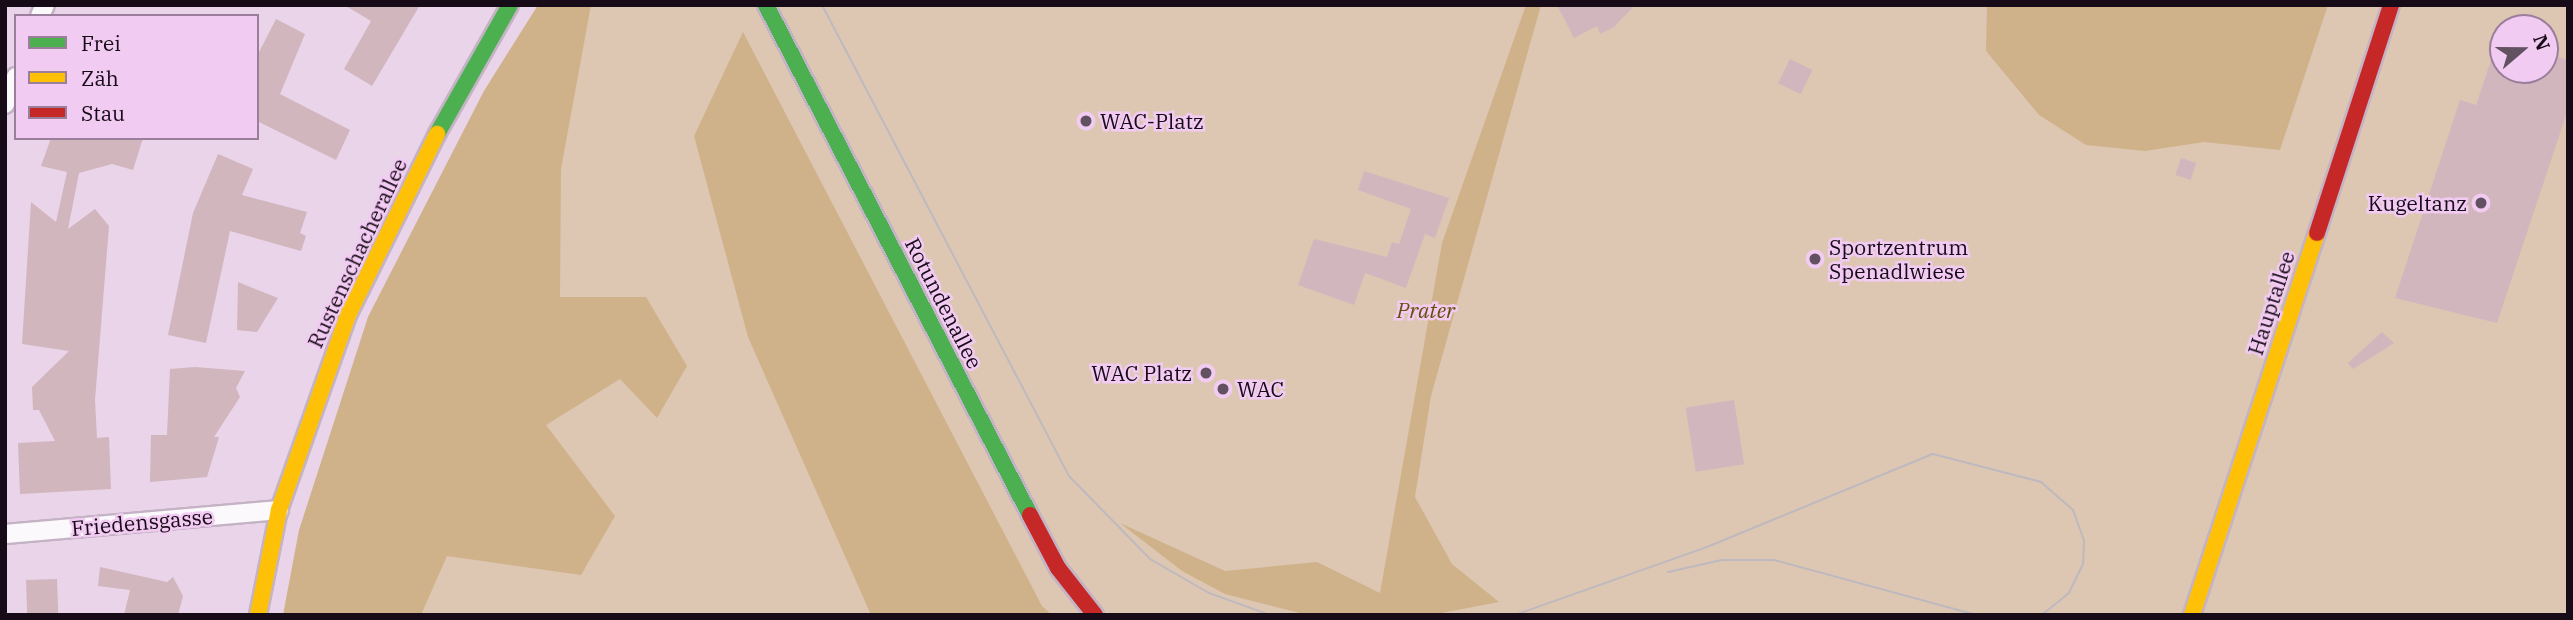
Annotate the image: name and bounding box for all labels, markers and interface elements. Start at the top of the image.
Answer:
legend [14,14,259,140]
north arrow [2489,14,2559,84]
text: Frei [81,29,121,57]
text: N [2528,31,2556,54]
text: Zäh [81,64,119,92]
text: Stau [81,99,125,127]
place label: WAC-Platz [1100,108,1204,134]
marker: WAC-Platz [1078,113,1094,129]
street label: Rustenschacherallee [302,154,412,352]
place label: Kugeltanz [2368,190,2467,216]
marker: Kugeltanz [2473,195,2489,211]
street label: Rotundenallee [900,233,988,373]
place label: Sportzentrum Spenadlwiese [1829,234,1968,284]
street label: Hauptallee [2242,248,2300,358]
marker: Sportzentrum Spenadlwiese [1807,251,1823,267]
park label: Prater [1397,297,1455,323]
place label: WAC Platz [1091,360,1192,386]
marker: WAC Platz [1198,365,1214,381]
place label: WAC [1237,376,1284,402]
marker: WAC [1215,381,1231,397]
street label: Friedensgasse [70,503,214,541]

